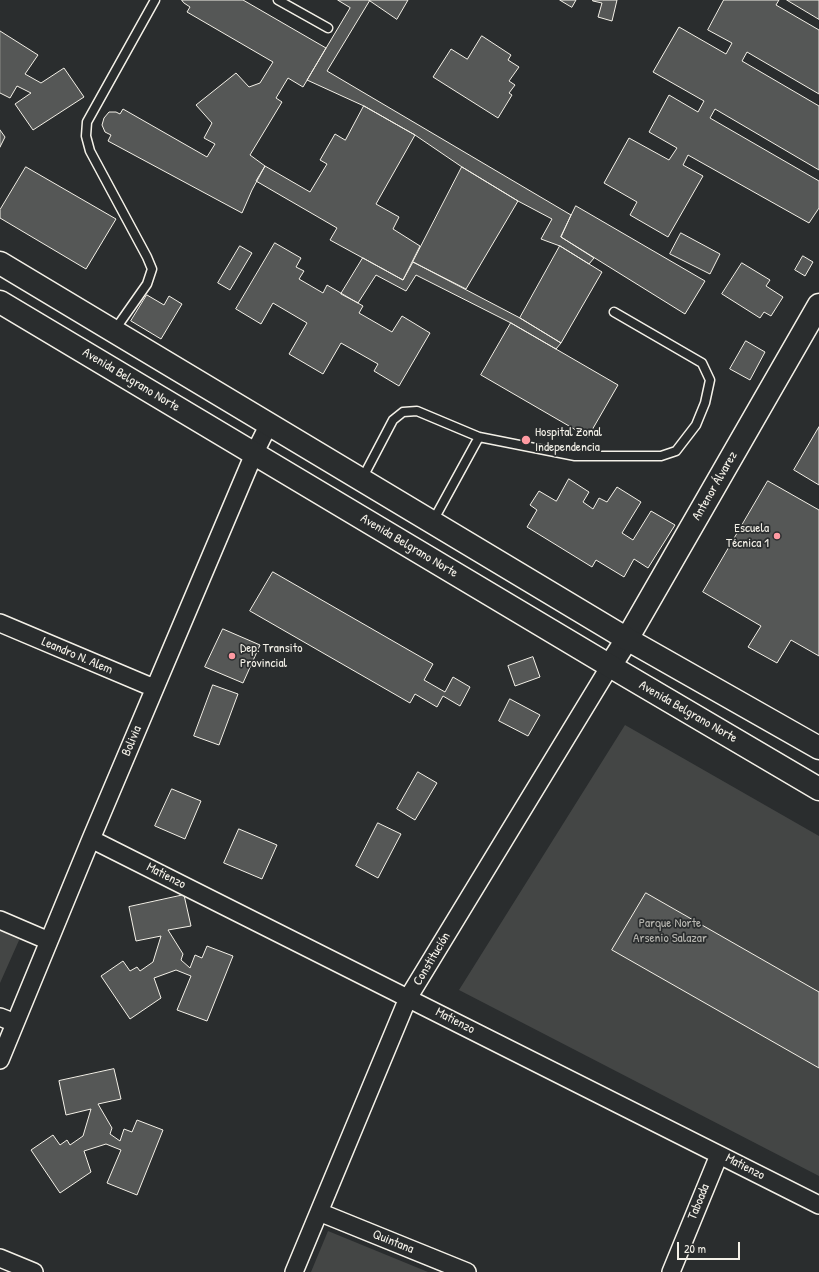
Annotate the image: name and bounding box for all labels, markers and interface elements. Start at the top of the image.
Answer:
street label: Avenida Belgrano Norte [80,345,182,415]
place label: Hospital Zonal Independencia [535,425,602,456]
marker: Hospital Zonal Independencia [520,434,532,446]
street label: Antenor Álvarez [689,449,741,523]
street label: Avenida Belgrano Norte [358,511,460,581]
place label: Escuela Técnica 1 [726,521,769,552]
marker: Escuela Técnica 1 [772,531,782,541]
street label: Leandro N. Alem [39,634,115,678]
place label: Dep. Transito Provincial [240,641,302,672]
marker: Dep. Transito Provincial [227,651,237,661]
street label: Avenida Belgrano Norte [636,678,740,746]
street label: Bolivia [119,723,145,759]
street label: Matienzo [144,860,188,892]
park label: Parque Norte Arsenio Salazar [633,916,707,947]
street label: Constitución [410,930,454,988]
street label: Matienzo [433,1005,477,1037]
street label: Matienzo [723,1151,767,1183]
street label: Taboada [685,1182,713,1222]
street label: Quintana [370,1227,416,1257]
scale bar [679,1234,742,1260]
text: 20 m [684,1240,706,1257]

